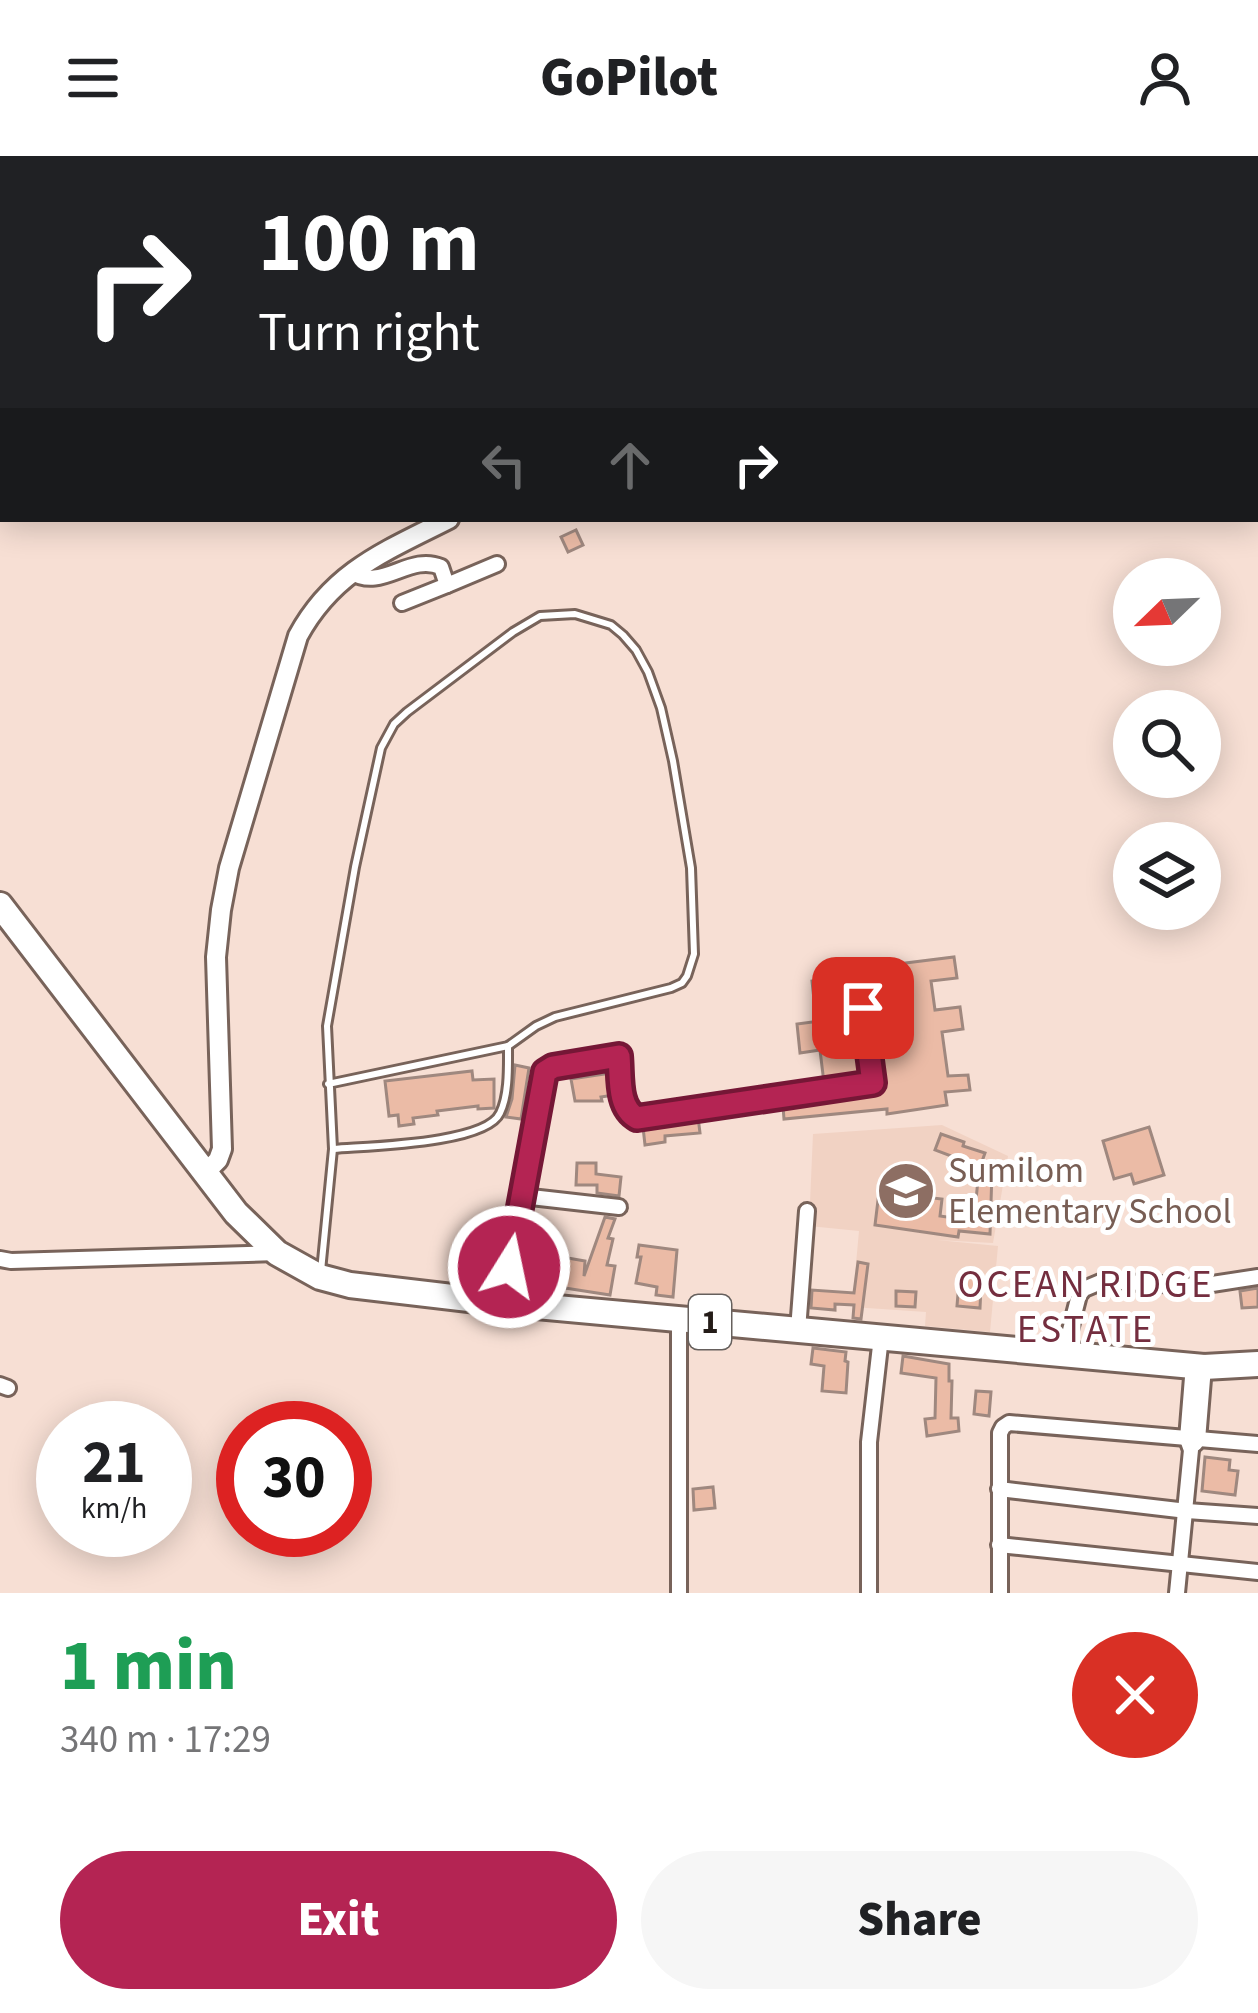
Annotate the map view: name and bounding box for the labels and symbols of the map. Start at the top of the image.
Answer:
north arrow [1113,558,1221,666]
pin [812,957,914,1059]
place label: Sumilom Elementary School [948,1145,1232,1237]
school or university icon: Sumilom Elementary School [875,1160,937,1222]
position arrow [446,1204,572,1330]
district label: OCEAN RIDGE ESTATE [958,1257,1214,1358]
road number: 1 [689,1295,731,1349]
speed limit sign: 30 [216,1401,372,1557]

